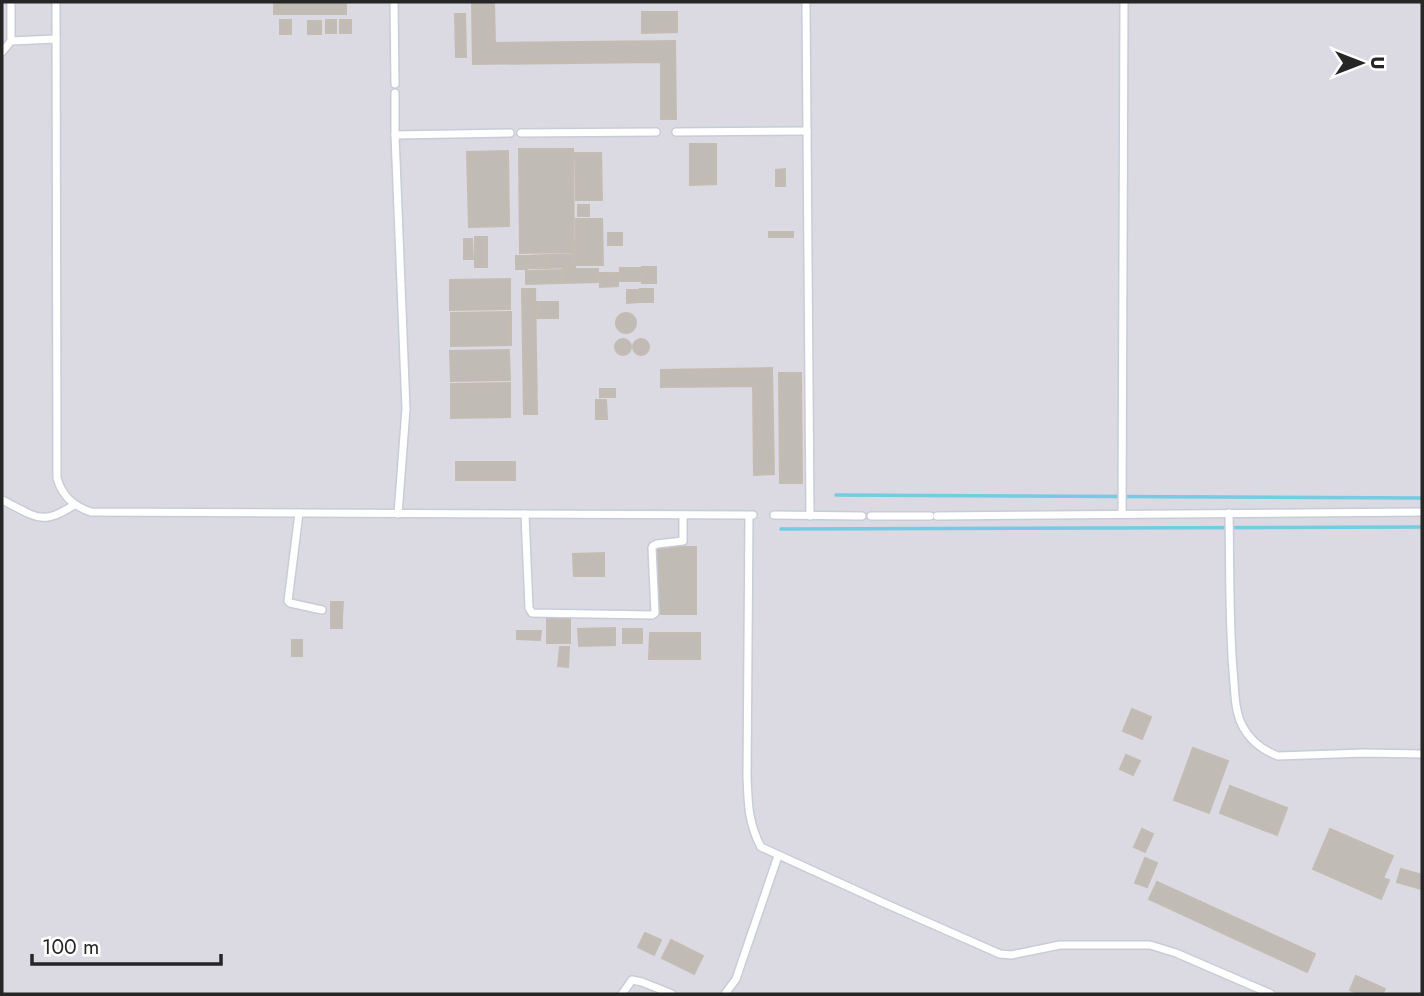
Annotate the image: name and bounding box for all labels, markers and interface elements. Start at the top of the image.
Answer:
north arrow [1326,28,1396,98]
text: U [1364,56,1391,70]
scale bar [32,922,220,966]
text: 100 m [42,932,99,962]

